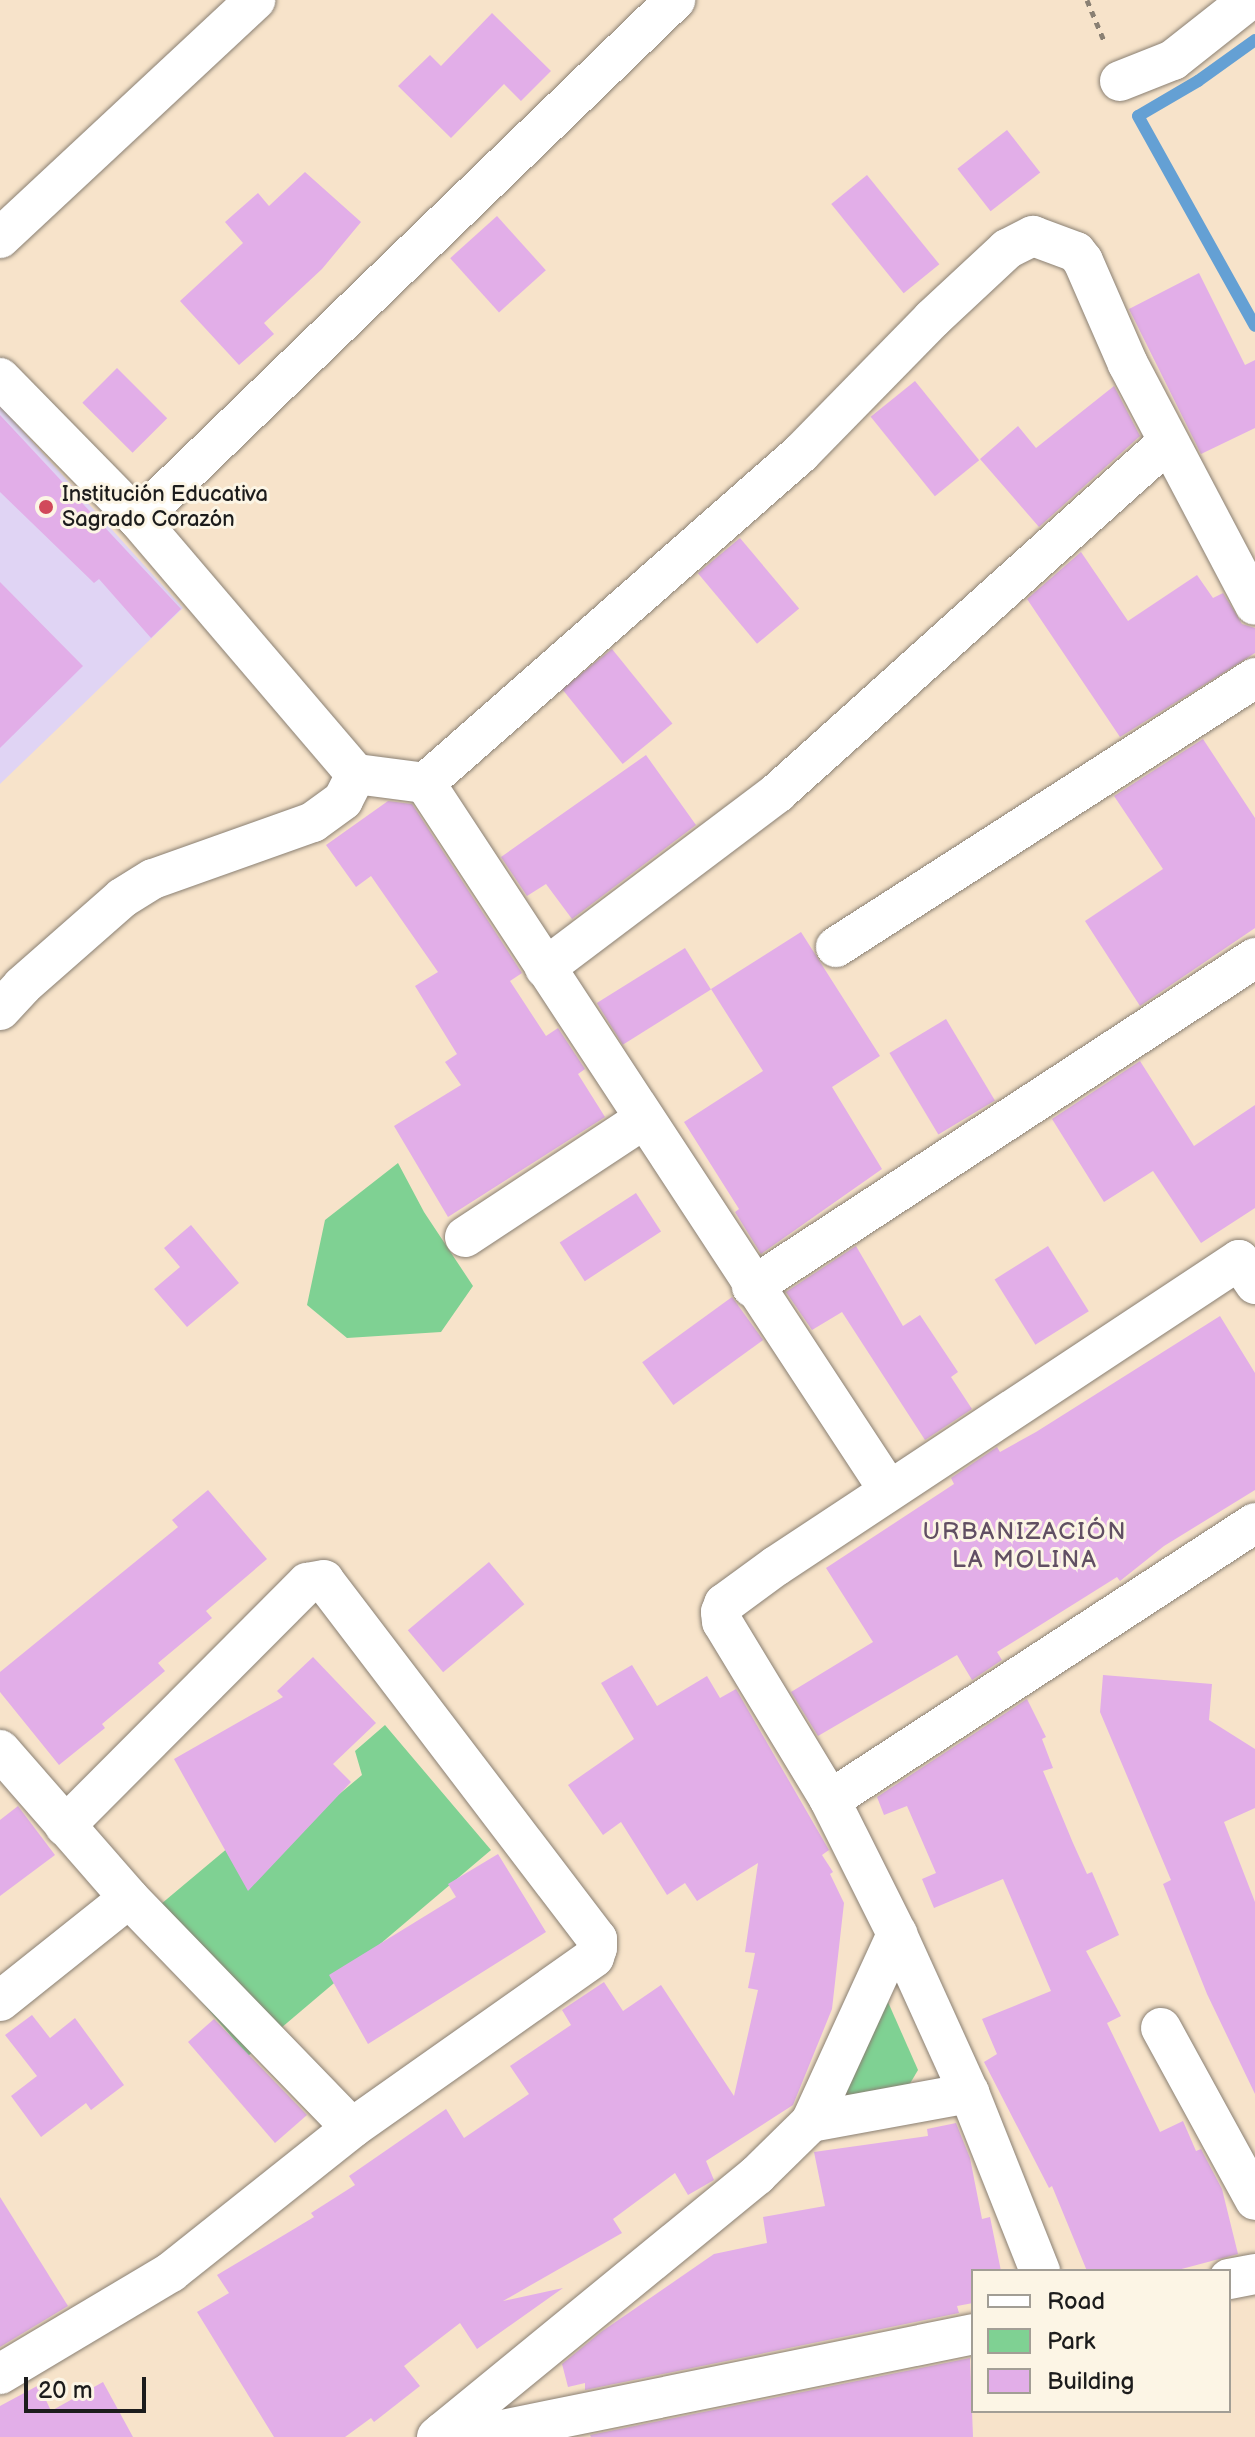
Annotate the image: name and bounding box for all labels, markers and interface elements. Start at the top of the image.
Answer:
place label: Institución Educativa Sagrado Corazón [62,481,268,532]
marker: Institución Educativa Sagrado Corazón [37,498,55,516]
district label: URBANIZACIÓN LA MOLINA [922,1518,1128,1574]
legend [971,2269,1231,2413]
text: Road [1047,2287,1105,2316]
text: Park [1047,2327,1095,2356]
scale bar [28,2361,150,2411]
text: Building [1047,2367,1134,2396]
text: 20 m [38,2376,93,2405]

